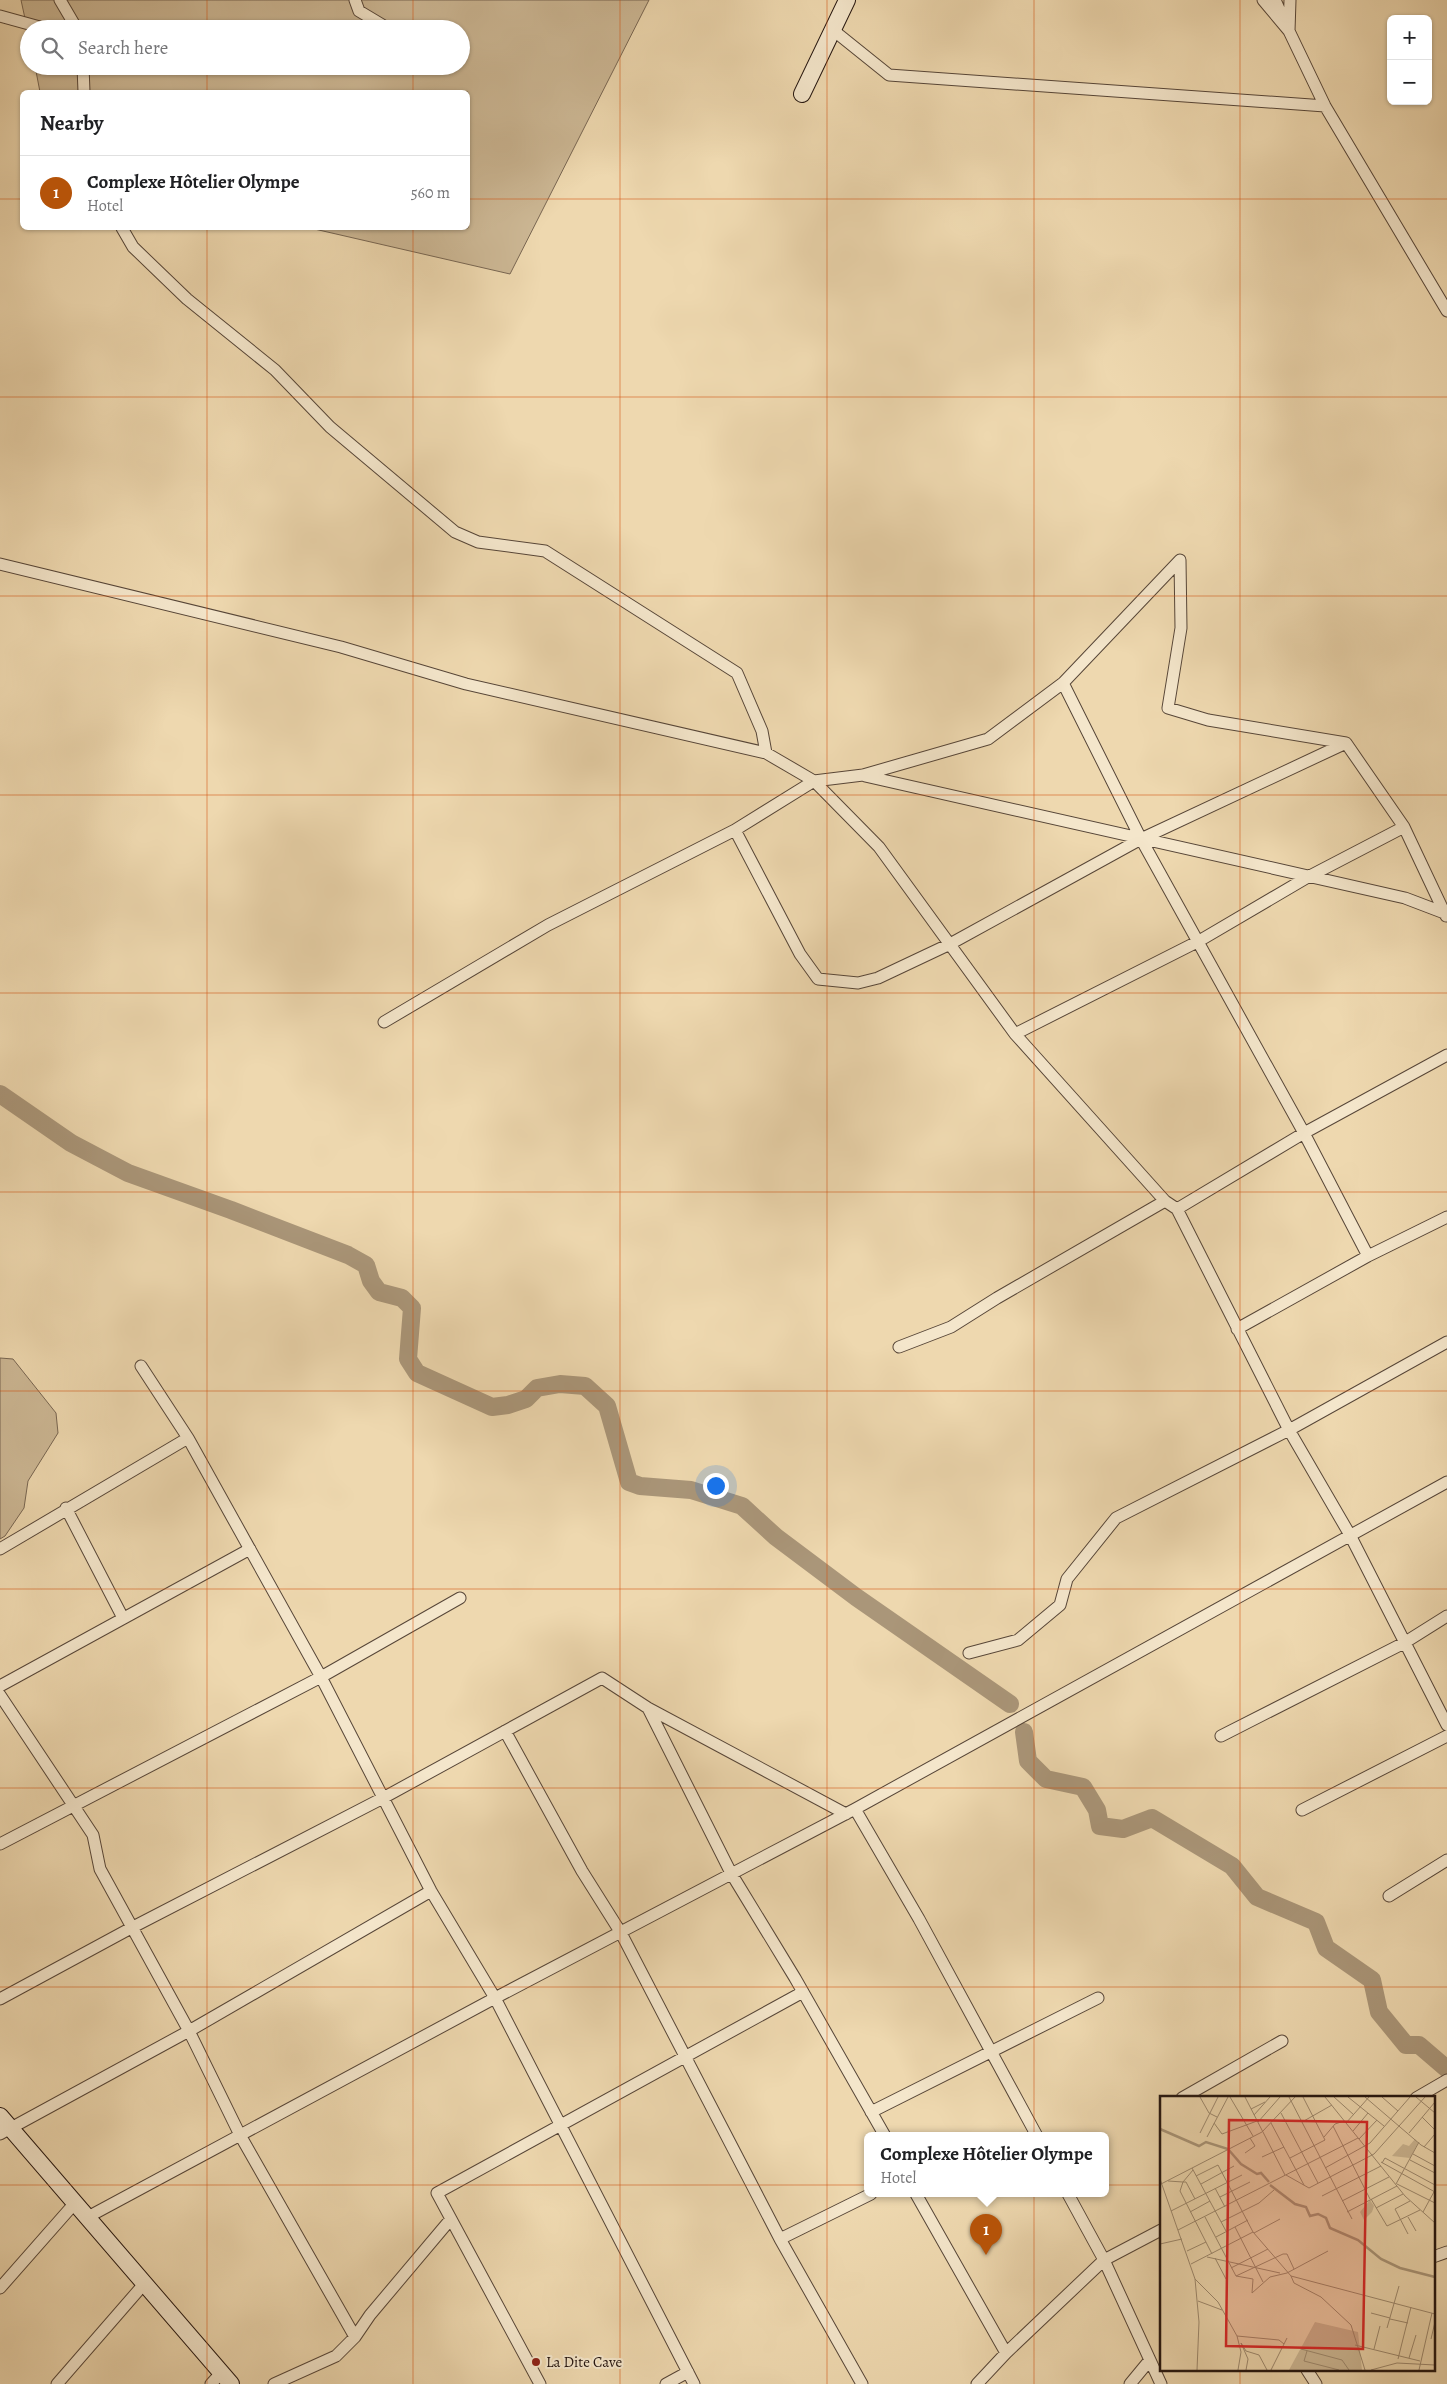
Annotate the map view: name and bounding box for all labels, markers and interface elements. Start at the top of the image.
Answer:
map controls [1387,15,1432,105]
button: + [1387,15,1432,60]
search box [20,20,470,75]
icon: search [38,34,66,62]
text: Search here [78,35,168,61]
button: − [1387,60,1432,105]
text: Nearby [40,109,103,137]
text: Complexe Hôtelier Olympe [87,169,299,195]
text: 1 [53,182,59,204]
text: 560 m [411,182,450,204]
text: Hotel [87,195,123,217]
your location [703,1473,729,1499]
inset map [1160,2096,1434,2372]
popup [864,2132,1109,2197]
text: Complexe Hôtelier Olympe [880,2141,1093,2167]
text: Hotel [880,2167,916,2189]
pin: 1 [970,2214,1002,2255]
place label: La Dite Cave [546,2352,623,2372]
marker: La Dite Cave [530,2356,542,2368]

